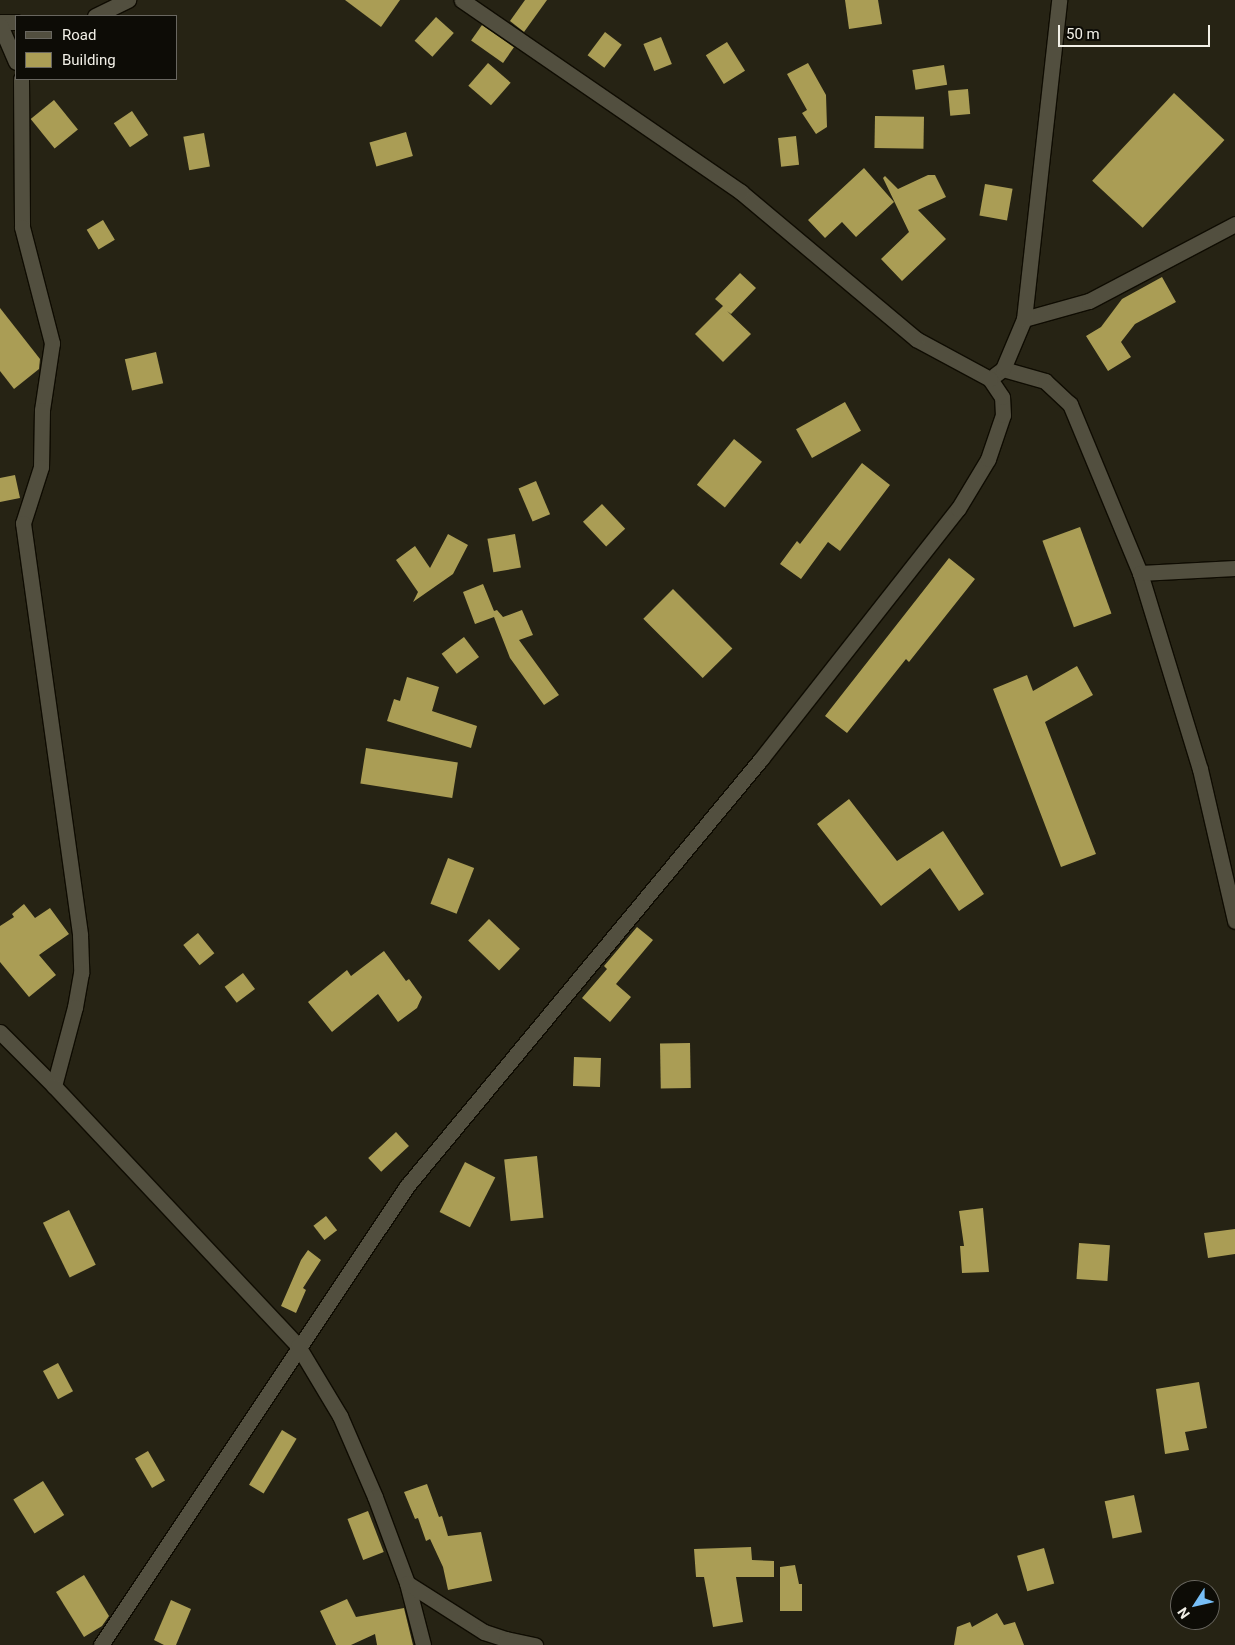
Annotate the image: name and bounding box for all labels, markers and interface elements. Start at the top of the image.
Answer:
legend [15,15,178,80]
scale bar [1060,15,1212,47]
text: 50 m [1066,25,1100,43]
text: Road [62,26,96,44]
text: Building [62,51,116,69]
north arrow [1170,1580,1220,1630]
text: N [1174,1604,1193,1622]

